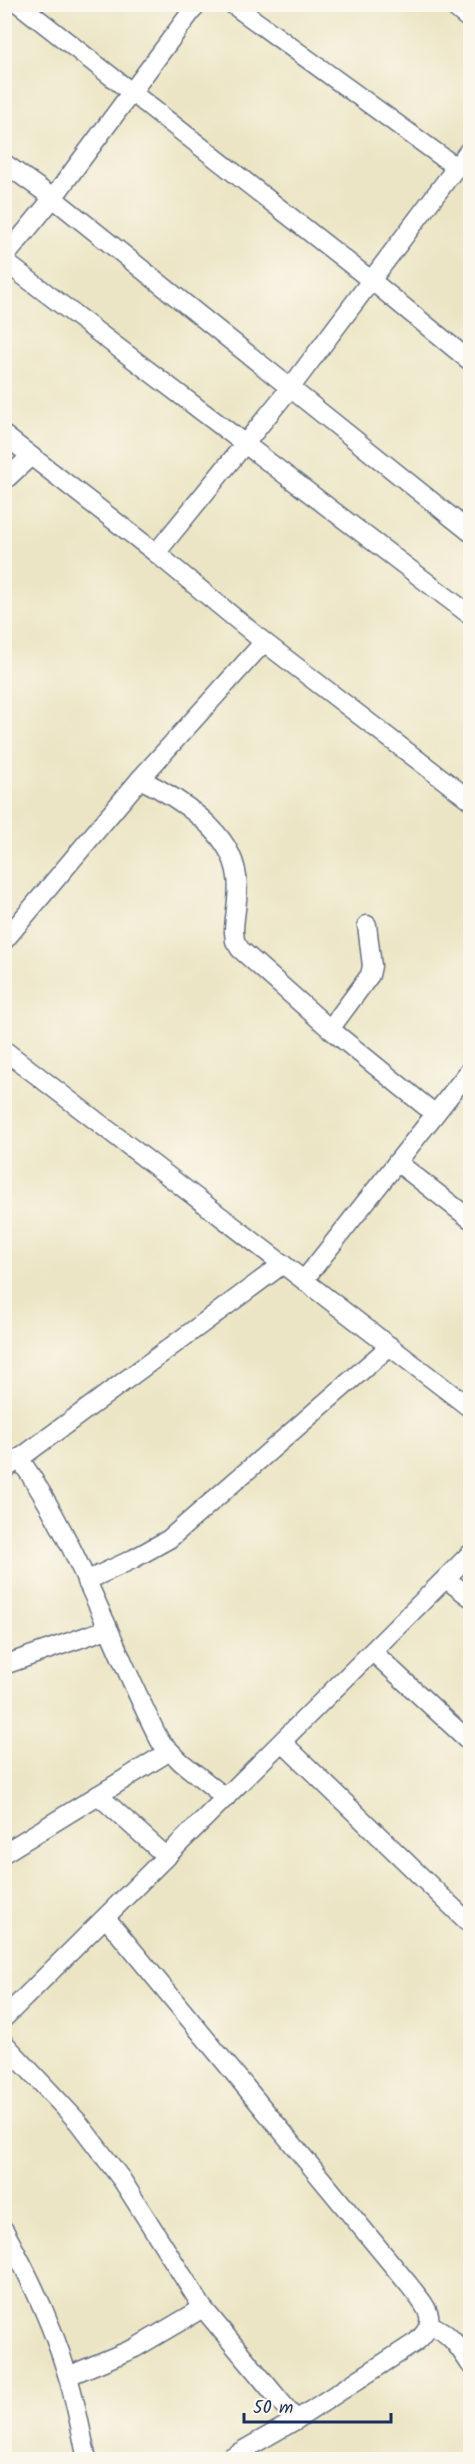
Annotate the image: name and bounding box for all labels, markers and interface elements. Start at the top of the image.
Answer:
scale bar [244,2386,391,2424]
text: 50 m [253,2394,293,2423]

